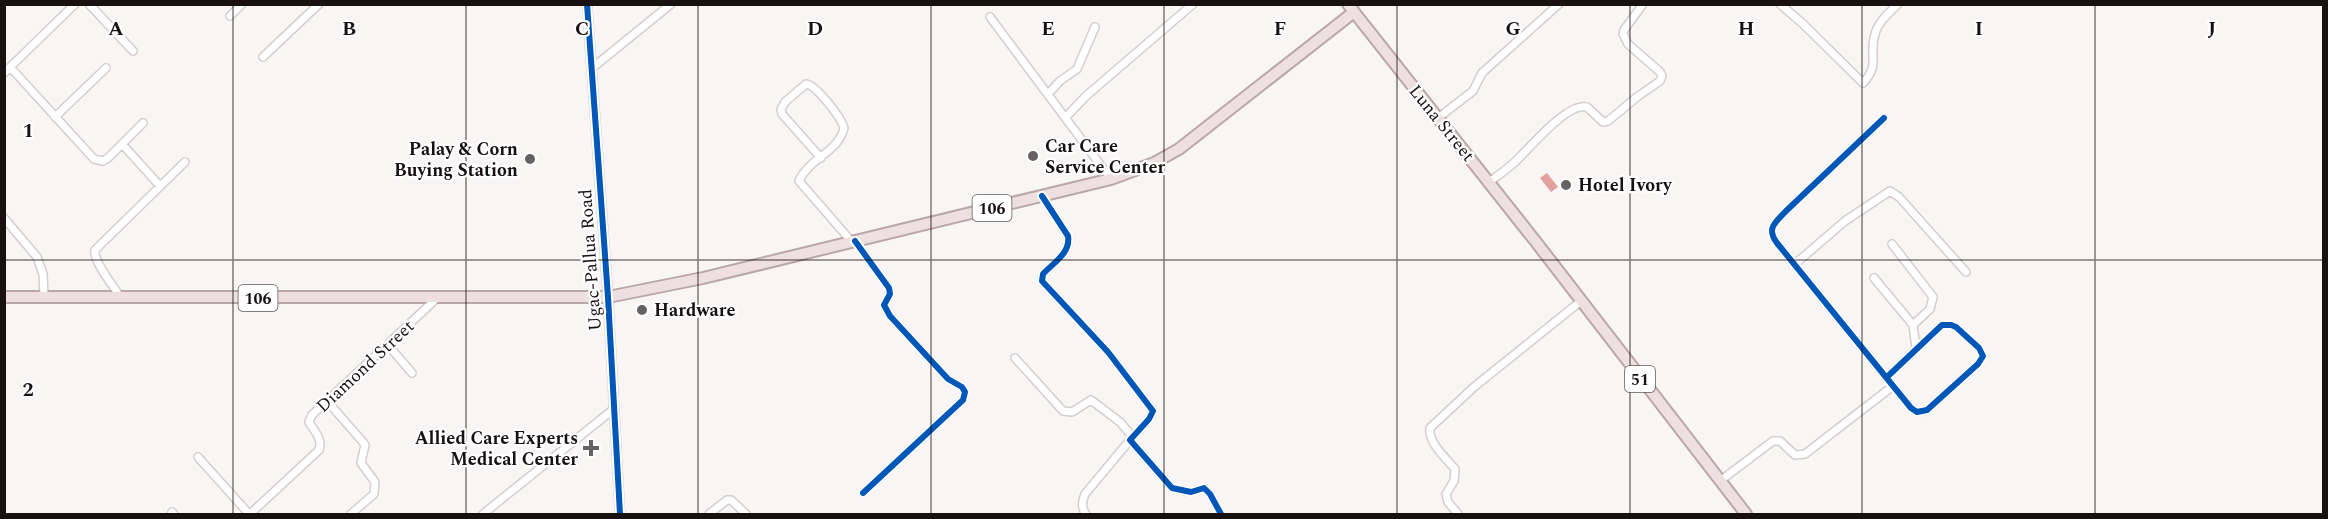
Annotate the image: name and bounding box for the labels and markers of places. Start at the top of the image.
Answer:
place label: Car Care Service Center [1045,133,1165,181]
place label: Palay & Corn Buying Station [394,136,518,184]
marker: Car Care Service Center [1026,149,1040,163]
marker: Palay & Corn Buying Station [523,152,537,166]
place label: Hotel Ivory [1578,172,1673,199]
marker: Hotel Ivory [1559,178,1573,192]
place label: Hardware [654,297,735,324]
marker: Hardware [635,303,649,317]
place label: Allied Care Experts Medical Center [415,425,578,473]
marker: Allied Care Experts Medical Center [582,439,600,457]

